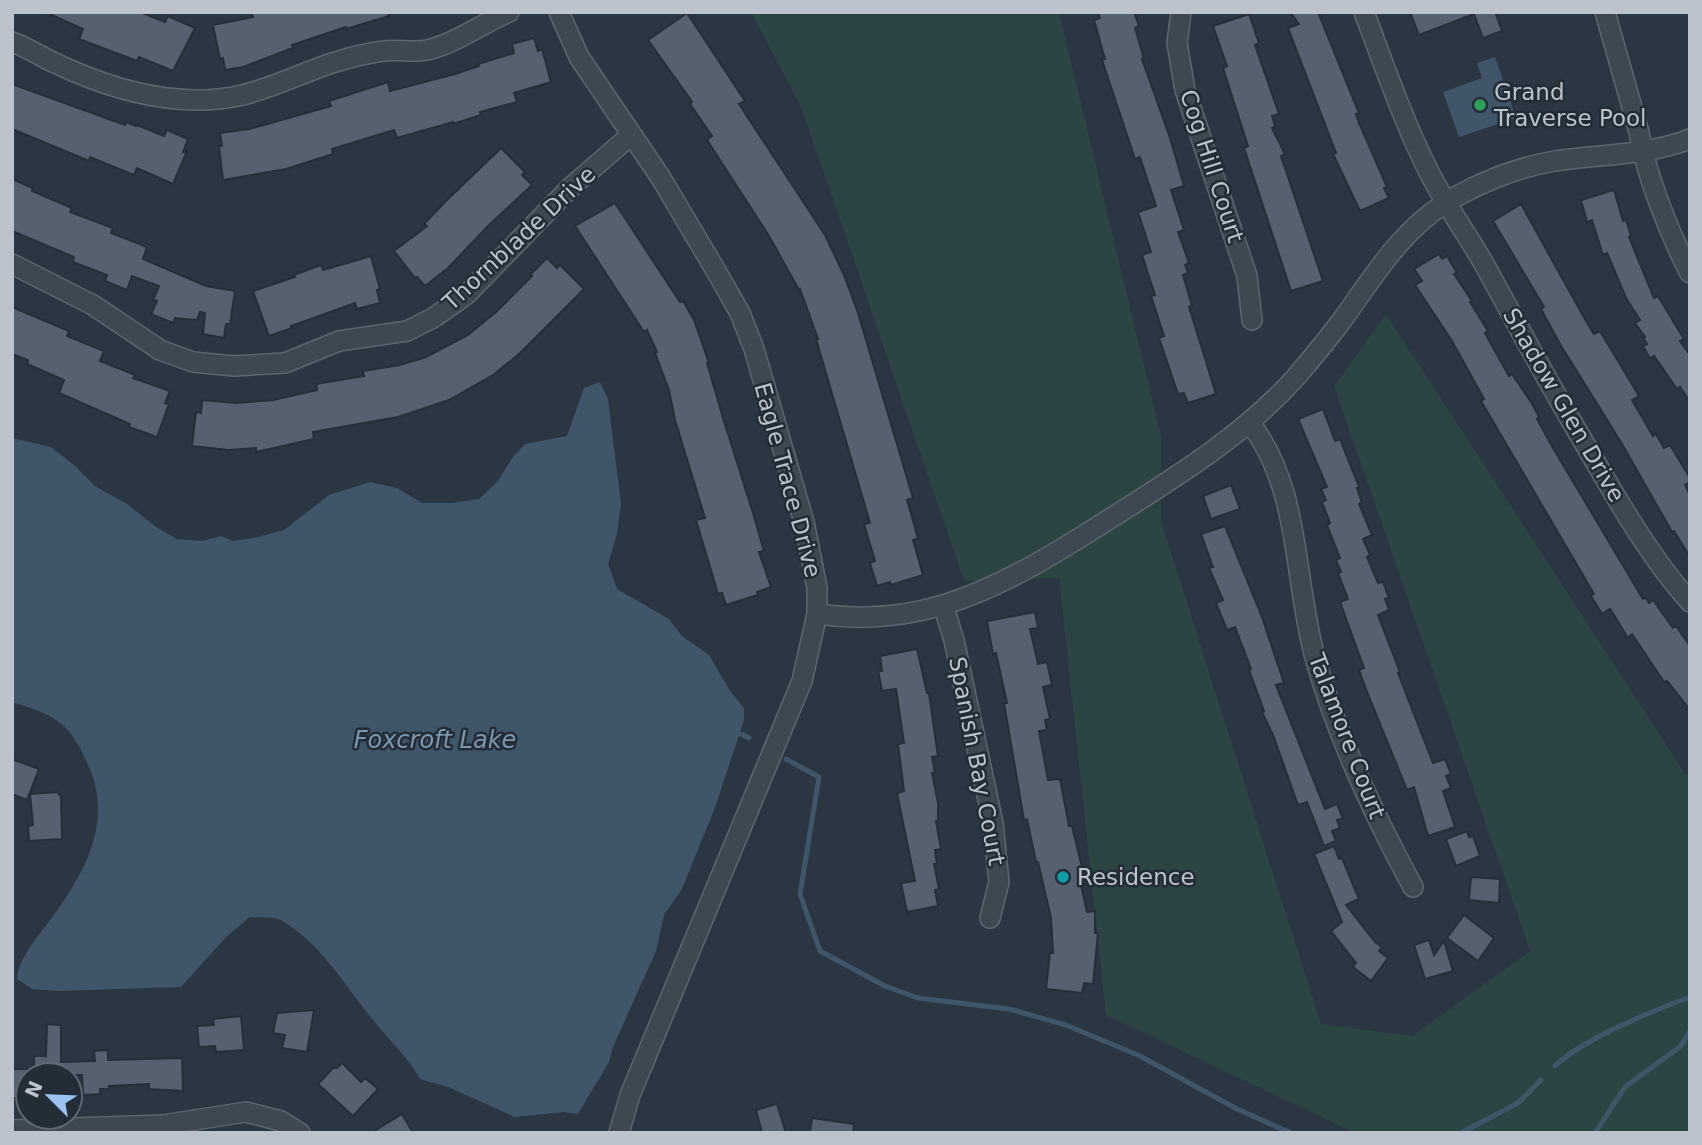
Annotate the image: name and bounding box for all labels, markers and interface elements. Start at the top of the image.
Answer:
place label: Grand Traverse Pool [1493,79,1646,131]
street label: Cog Hill Court [1175,86,1249,246]
marker: Grand Traverse Pool [1472,97,1488,113]
street label: Thornblade Drive [437,161,601,316]
street label: Shadow Glen Drive [1498,303,1630,507]
street label: Eagle Trace Drive [749,380,827,580]
street label: Talamore Court [1303,649,1390,822]
street label: Spanish Bay Court [944,654,1010,868]
water label: Foxcroft Lake [354,726,516,754]
place label: Residence [1077,864,1195,890]
marker: Residence [1055,869,1071,885]
north arrow [14,1061,84,1131]
text: N [20,1077,47,1101]

